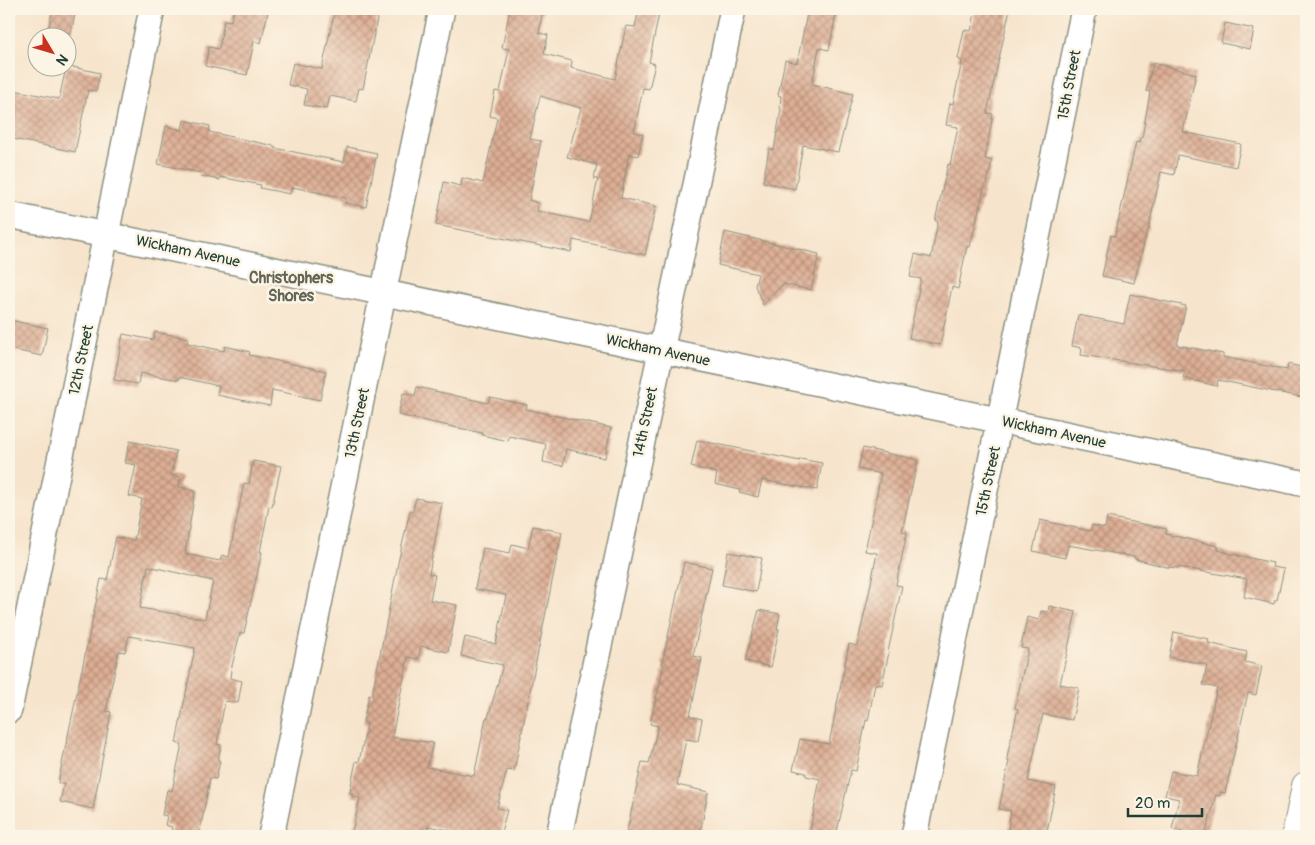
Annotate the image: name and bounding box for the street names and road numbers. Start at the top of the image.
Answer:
street label: 15th Street [1053,47,1086,122]
street label: Wickham Avenue [134,231,242,272]
street label: 12th Street [65,322,98,397]
street label: Wickham Avenue [604,330,712,371]
street label: 14th Street [629,384,662,459]
street label: 13th Street [341,385,374,460]
street label: Wickham Avenue [1000,412,1108,453]
street label: 15th Street [972,443,1005,518]

